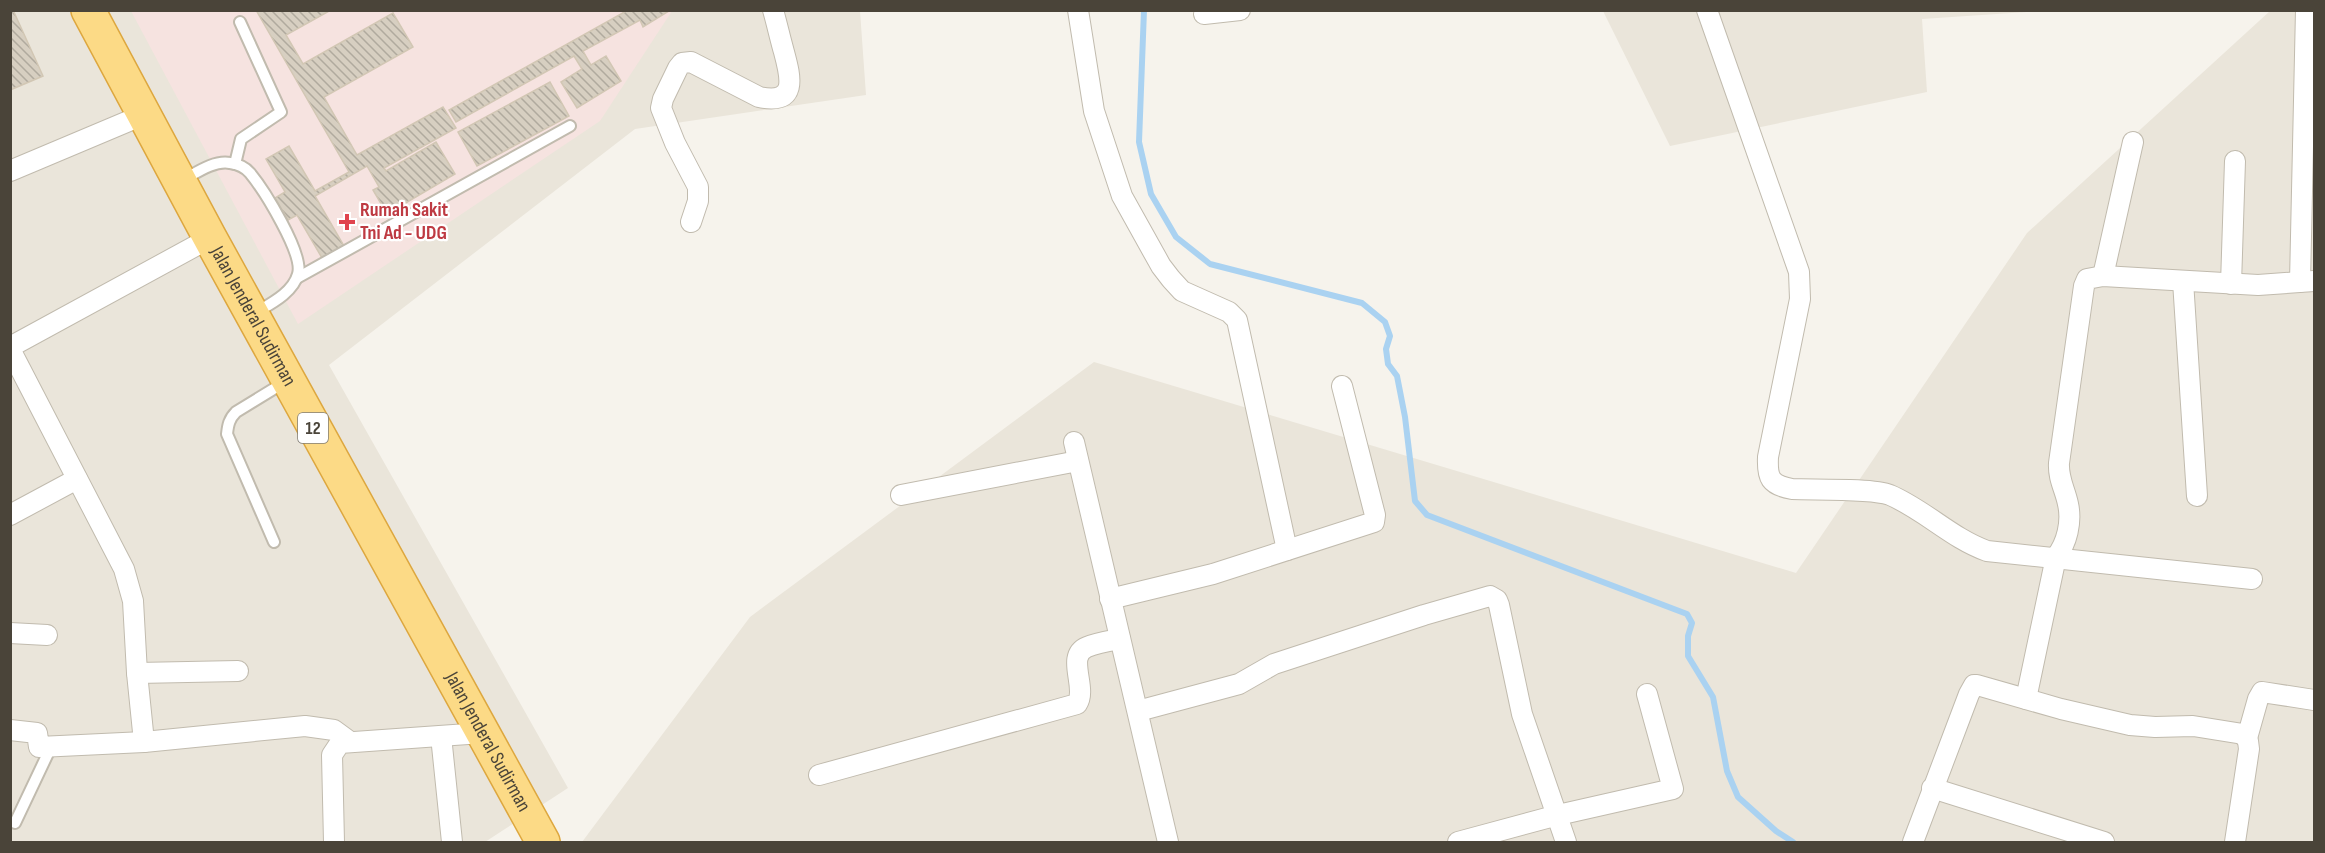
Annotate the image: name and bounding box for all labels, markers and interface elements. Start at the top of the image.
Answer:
place label: Rumah Sakit Tni Ad - UDG [360,198,449,245]
marker: Rumah Sakit Tni Ad - UDG [338,213,356,231]
street label: Jalan Jenderal Sudirman [205,241,301,390]
road number: 12 [298,413,328,443]
street label: Jalan Jenderal Sudirman [439,667,536,816]

